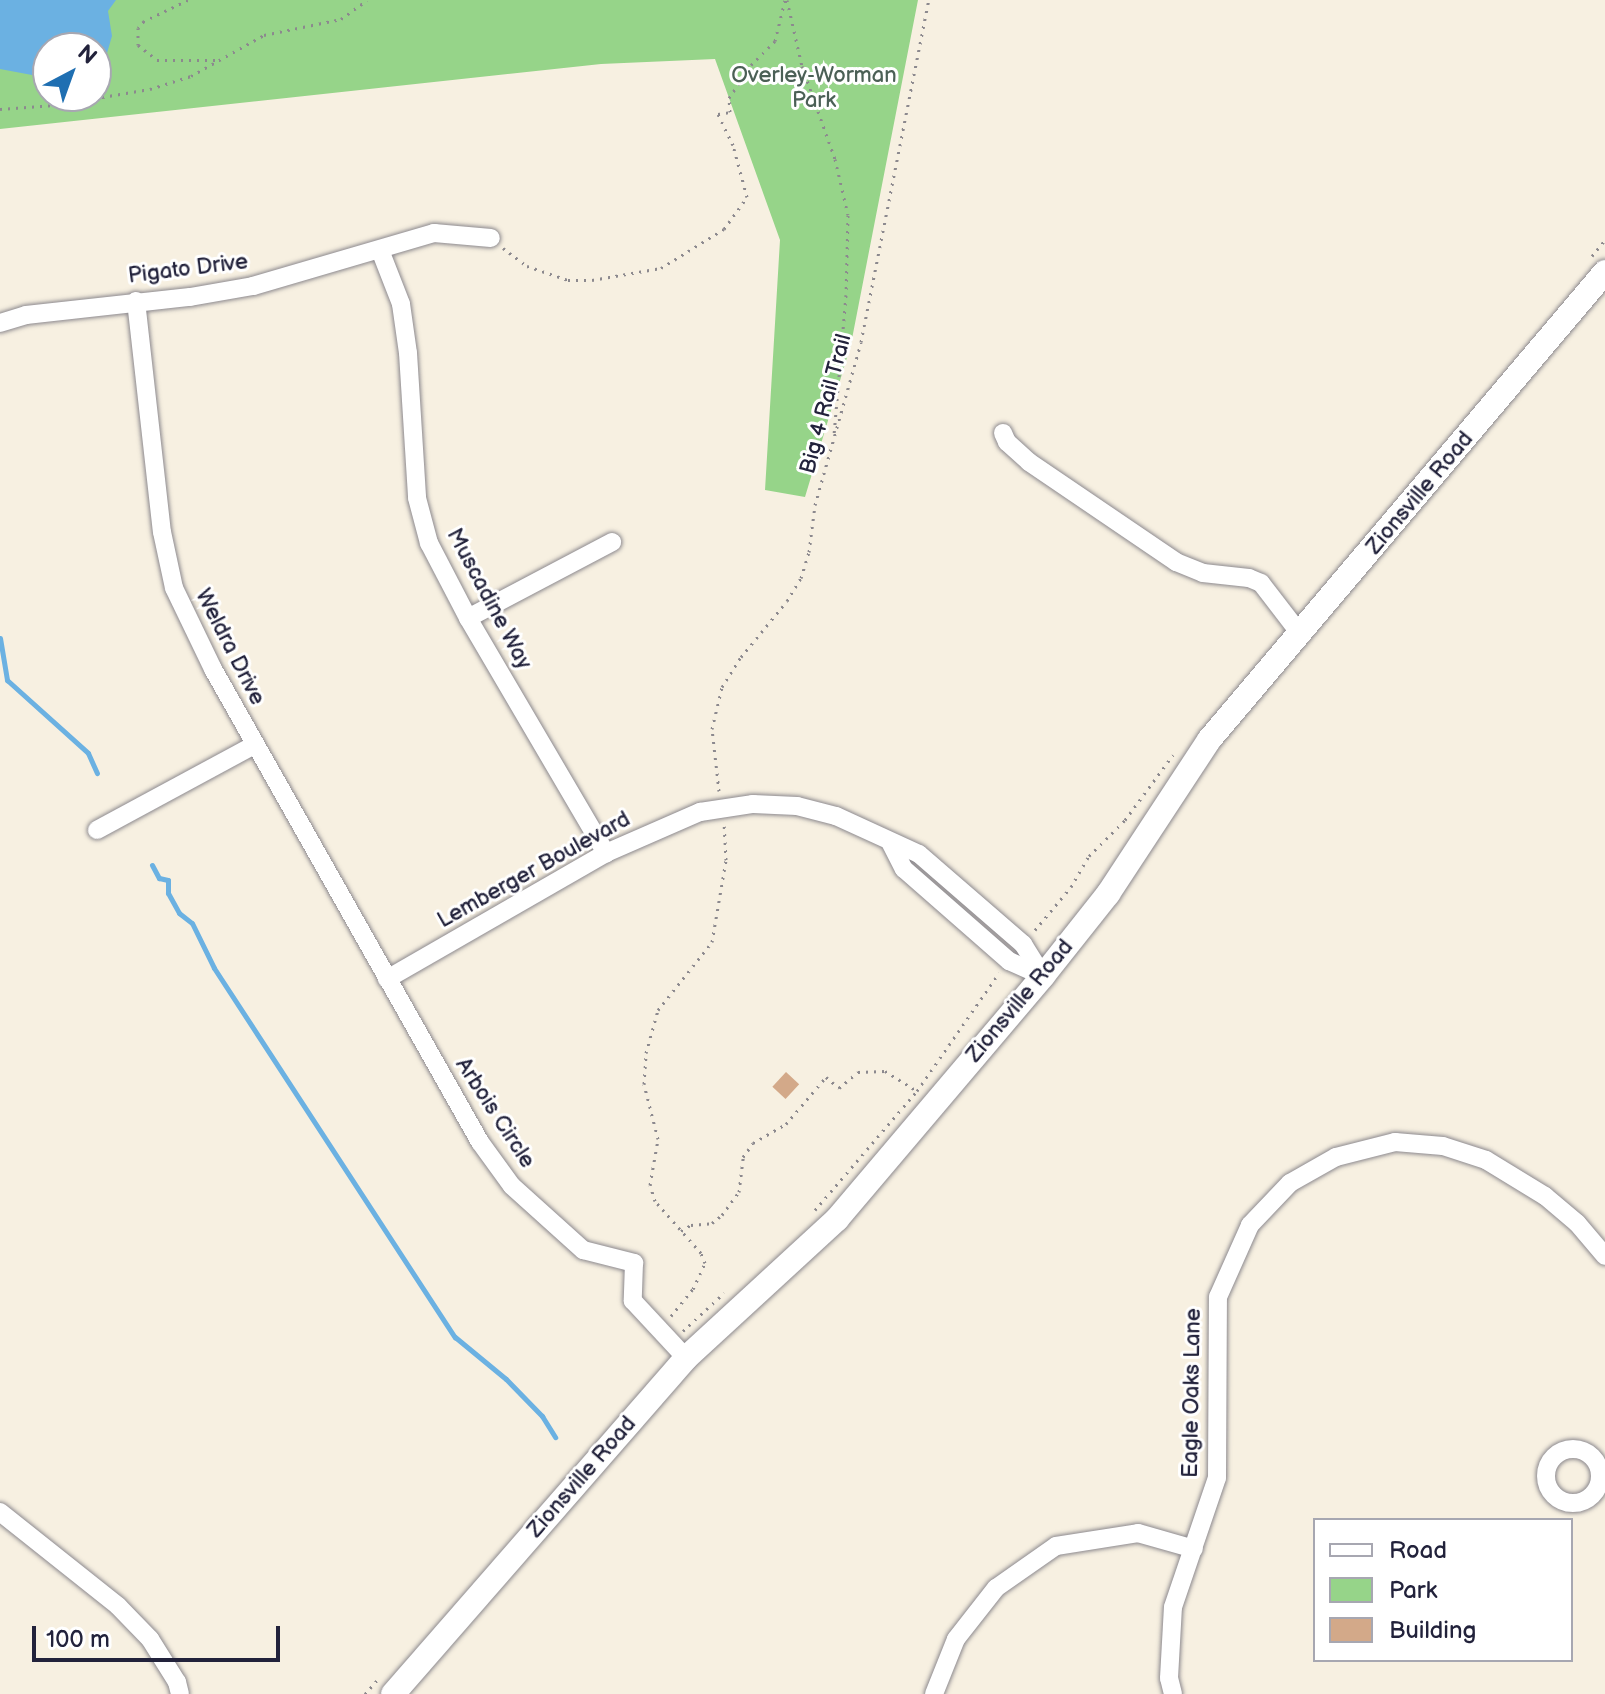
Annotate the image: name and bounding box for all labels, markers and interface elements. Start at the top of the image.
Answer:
north arrow [32,32,112,112]
text: N [72,39,102,71]
park label: Overley-Worman Park [731,62,897,114]
street label: Pigato Drive [127,249,249,289]
street label: Big 4 Rail Trail [795,331,857,477]
street label: Zionsville Road [1361,426,1479,560]
street label: Muscadine Way [441,524,537,674]
street label: Weldra Drive [189,585,271,709]
street label: Lemberger Boulevard [433,806,635,934]
street label: Zionsville Road [961,934,1079,1068]
street label: Arbois Circle [450,1053,540,1173]
street label: Eagle Oaks Lane [1177,1308,1207,1478]
street label: Zionsville Road [522,1411,642,1543]
legend [1313,1518,1573,1662]
text: Road [1389,1536,1447,1565]
text: Park [1389,1576,1437,1605]
scale bar [36,1610,284,1660]
text: Building [1389,1616,1476,1645]
text: 100 m [46,1625,110,1654]

